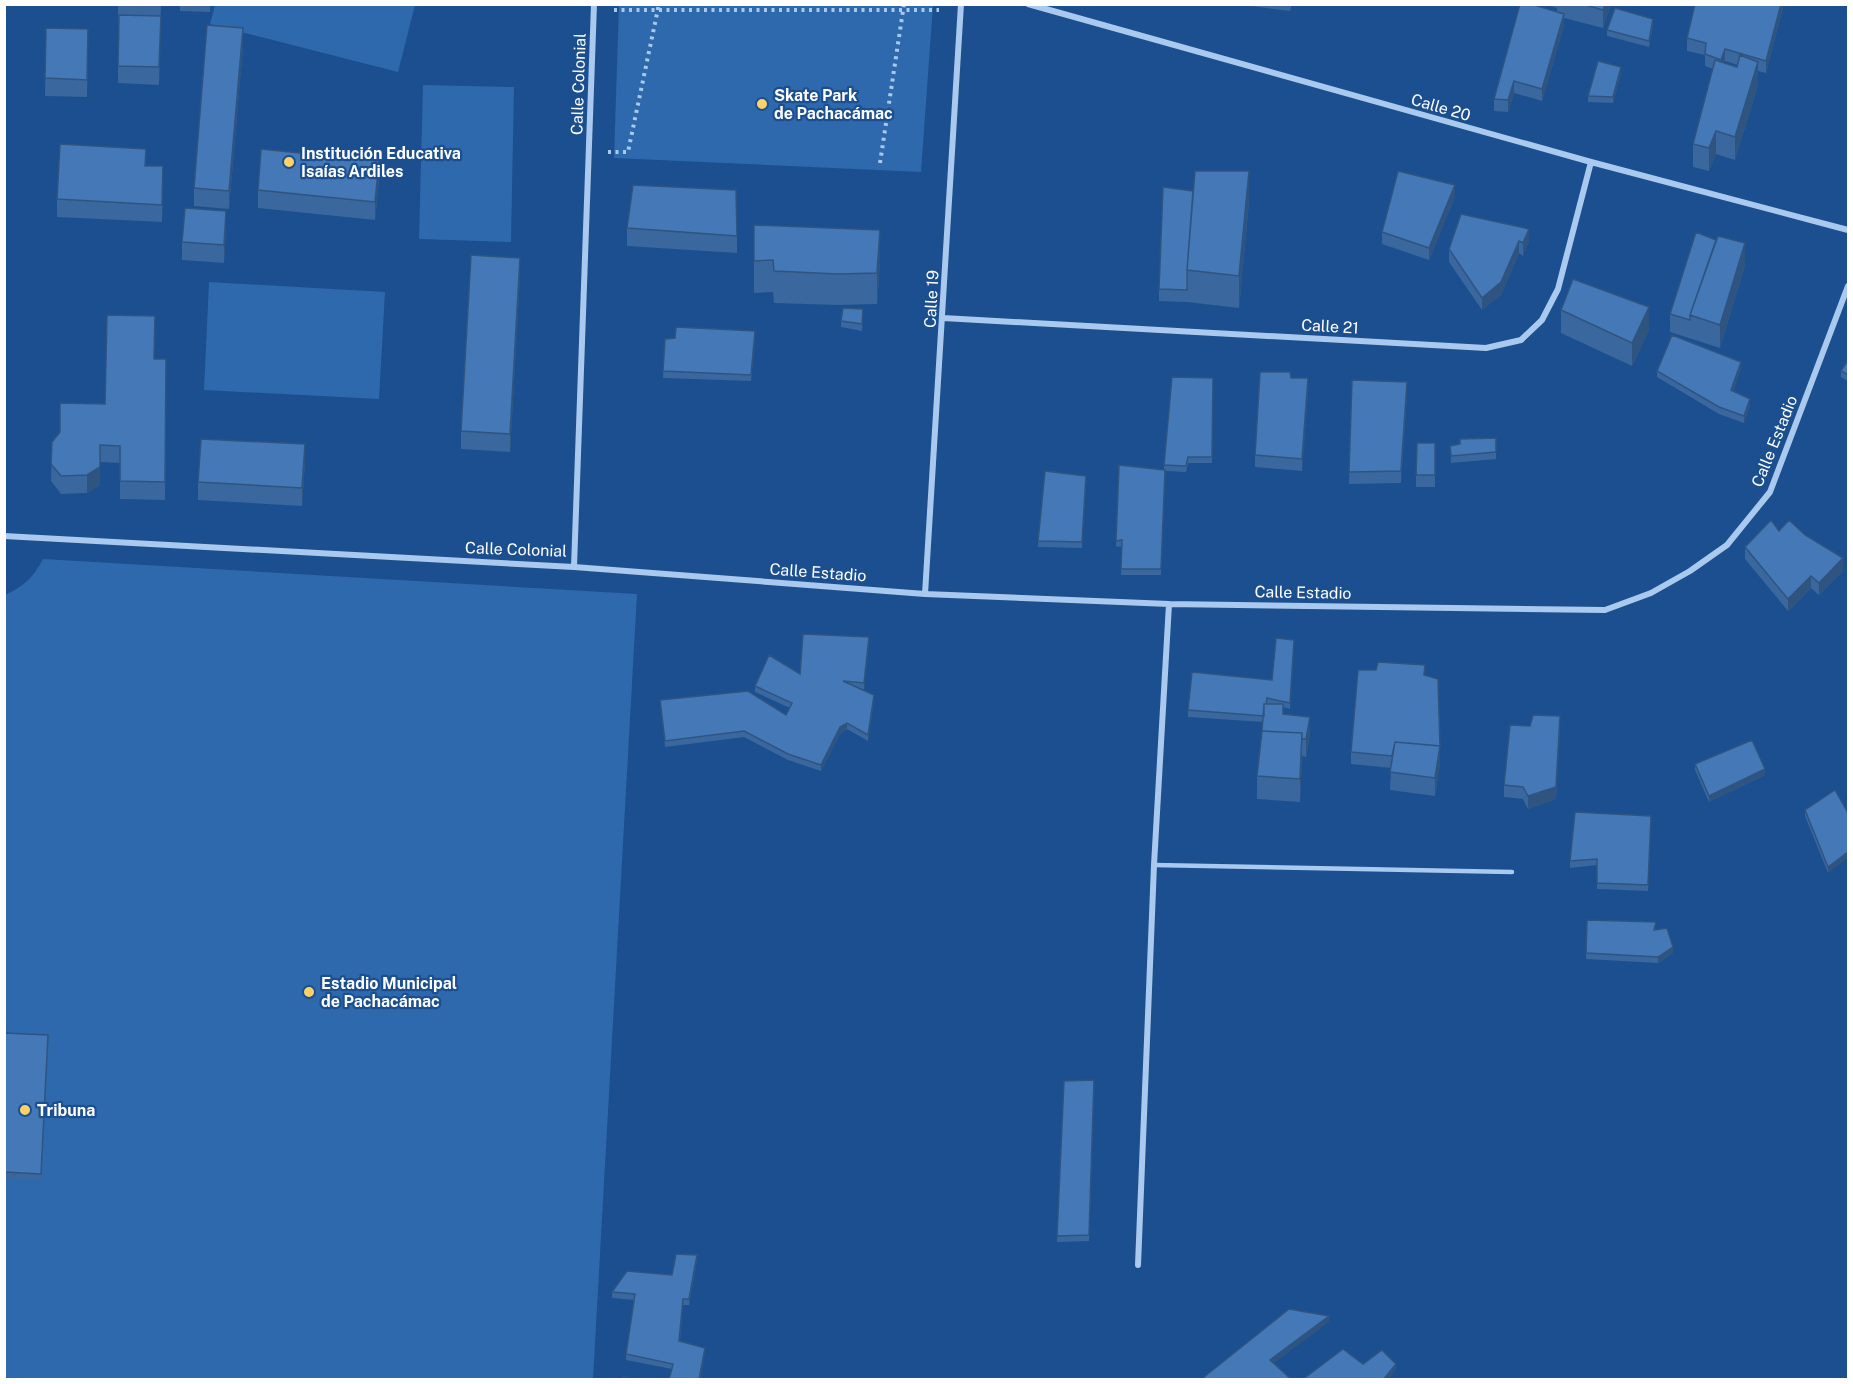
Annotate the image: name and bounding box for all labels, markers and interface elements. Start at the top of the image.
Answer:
street label: Calle Colonial [567,33,590,135]
place label: Skate Park de Pachacámac [774,86,893,123]
street label: Calle 20 [1409,90,1473,125]
marker: Skate Park de Pachacámac [755,97,769,111]
place label: Institución Educativa Isaías Ardiles [301,144,461,181]
marker: Institución Educativa Isaías Ardiles [282,155,296,169]
street label: Calle 19 [920,269,943,329]
street label: Calle 21 [1301,316,1359,337]
street label: Calle Estadio [1747,393,1801,490]
street label: Calle Colonial [465,538,567,561]
street label: Calle Estadio [769,560,867,585]
street label: Calle Estadio [1254,582,1352,603]
place label: Estadio Municipal de Pachacámac [321,974,457,1011]
marker: Estadio Municipal de Pachacámac [302,985,316,999]
place label: Tribuna [37,1101,95,1120]
marker: Tribuna [18,1103,32,1117]

